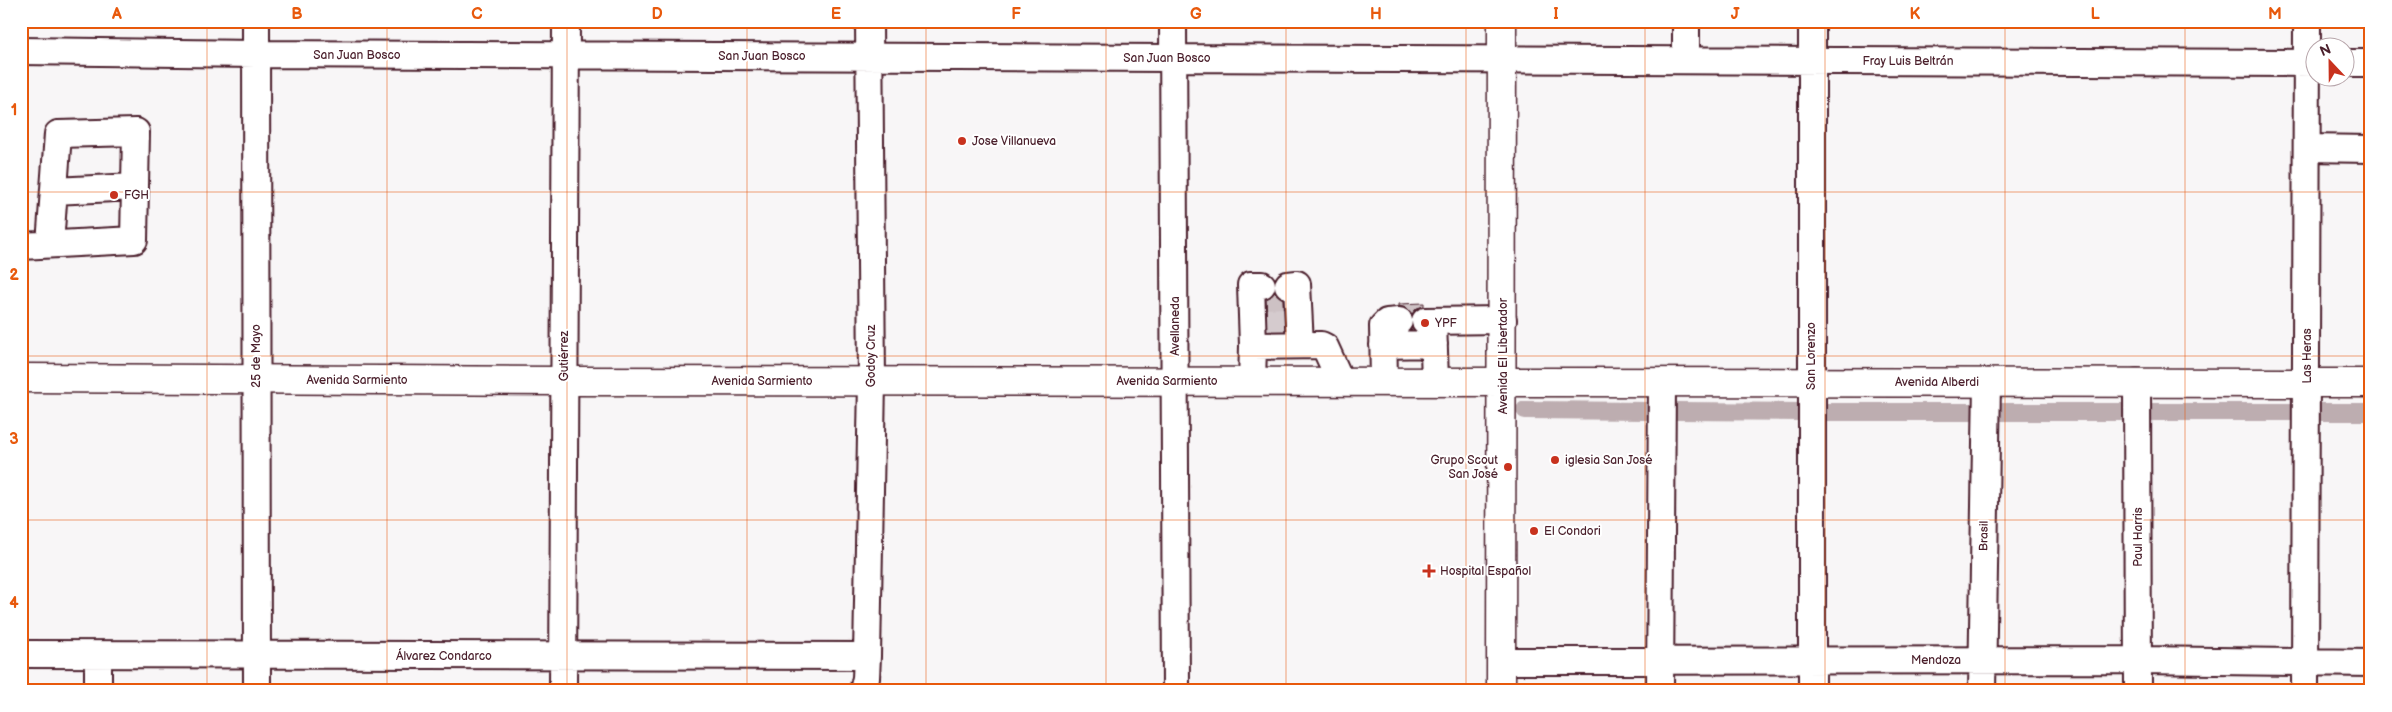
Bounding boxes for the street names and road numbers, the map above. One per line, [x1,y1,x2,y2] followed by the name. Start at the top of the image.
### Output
[313,48,401,63] street label: San Juan Bosco
[718,49,806,64] street label: San Juan Bosco
[1123,51,1211,66] street label: San Juan Bosco
[1863,54,1954,69] street label: Fray Luis Beltrán
[1168,296,1183,356] street label: Avellaneda
[1496,297,1511,414] street label: Avenida El Libertador
[1804,322,1819,390] street label: San Lorenzo
[249,324,264,388] street label: 25 de Mayo
[864,324,879,387] street label: Godoy Cruz
[2300,328,2315,384] street label: Las Heras
[557,330,572,381] street label: Gutiérrez
[306,373,408,388] street label: Avenida Sarmiento
[711,374,813,389] street label: Avenida Sarmiento
[1116,374,1218,389] street label: Avenida Sarmiento
[1895,375,1979,390] street label: Avenida Alberdi
[2131,507,2146,567] street label: Paul Harris
[1976,521,1992,551] street label: Brasil
[396,647,492,664] street label: Álvarez Condarco
[1911,653,1961,668] street label: Mendoza

